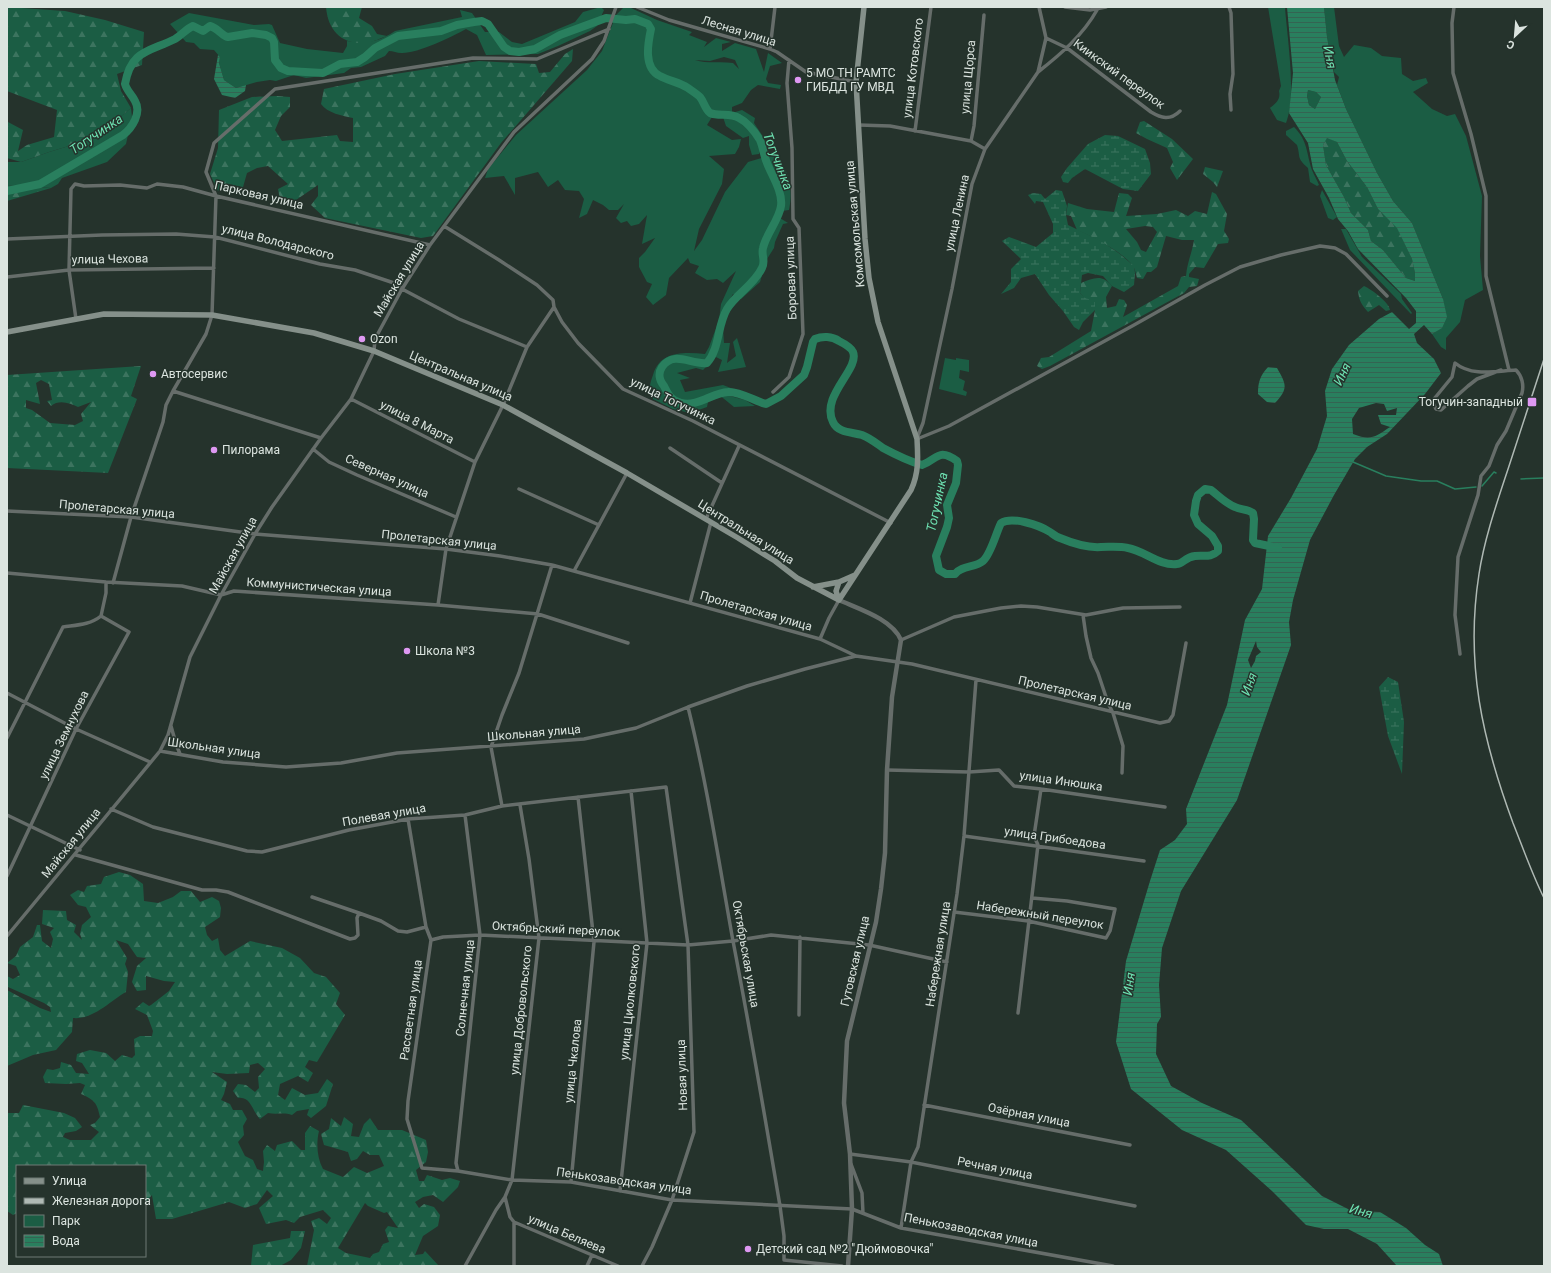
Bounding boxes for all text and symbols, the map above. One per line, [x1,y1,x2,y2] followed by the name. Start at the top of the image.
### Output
[700,13,778,49] street label: Лесная улица
[1495,16,1535,56] north arrow
[900,17,926,119] street label: улица Котовского
[1071,36,1168,112] street label: Киикский переулок
[1505,37,1517,52] text: С
[958,40,978,114] street label: улица Щорса
[1320,44,1340,70] water label: Иня
[806,66,896,94] place label: 5 МО ТН РАМТС ГИБДД ГУ МВД
[793,75,803,85] marker: 5 МО ТН РАМТС ГИБДД ГУ МВД
[67,111,125,157] water label: Тогучинка
[760,130,796,192] water label: Тогучинка
[842,160,868,288] street label: Комсомольская улица
[942,173,972,253] street label: улица Ленина
[213,178,305,212] street label: Парковая улица
[220,221,336,263] street label: улица Володарского
[783,236,799,320] street label: Боровая улица
[371,239,427,319] street label: Майская улица
[72,251,148,267] street label: улица Чехова
[370,332,398,346] place label: Ozon
[357,334,367,344] marker: Ozon
[407,348,515,404] street label: Центральная улица
[1330,360,1354,388] water label: Иня
[161,367,227,381] place label: Автосервис
[148,369,158,379] marker: Автосервис
[628,374,718,428] street label: улица Тогучинка
[1419,395,1523,409] place label: Тогучин-западный
[1526,396,1538,408] marker: Тогучин-западный
[378,397,456,447] street label: улица 8 Марта
[222,443,280,457] place label: Пилорама
[209,445,219,455] marker: Пилорама
[343,451,431,501] street label: Северная улица
[923,471,951,533] water label: Тогучинка
[59,497,175,521] street label: Пролетарская улица
[695,497,797,567] street label: Центральная улица
[206,514,260,596] street label: Майская улица
[381,527,497,553] street label: Пролетарская улица
[246,575,392,599] street label: Коммунистическая улица
[698,588,814,634] street label: Пролетарская улица
[415,644,475,658] place label: Школа №3
[402,646,412,656] marker: Школа №3
[1238,670,1260,697] water label: Иня
[1017,673,1133,713] street label: Пролетарская улица
[36,688,92,782] street label: улица Земнухова
[487,722,581,744] street label: Школьная улица
[167,735,261,761] street label: Школьная улица
[1018,768,1104,794] street label: улица Инюшка
[341,801,427,829] street label: Полевая улица
[39,805,103,881] street label: Майская улица
[1003,824,1107,852] street label: улица Грибоедова
[975,898,1105,932] street label: Набережный переулок
[730,899,762,1009] street label: Октябрьская улица
[923,900,953,1008] street label: Набережная улица
[838,914,872,1008] street label: Гутовская улица
[491,919,621,939] street label: Октябрьский переулок
[453,939,477,1037] street label: Солнечная улица
[617,943,643,1061] street label: улица Циолковского
[507,944,535,1075] street label: улица Добровольского
[397,959,425,1061] street label: Рассветная улица
[1120,971,1138,997] water label: Иня
[562,1018,584,1104] street label: улица Чкалова
[674,1039,690,1111] street label: Новая улица
[987,1100,1071,1130] street label: Озёрная улица
[956,1154,1034,1182] street label: Речная улица
[16,1165,146,1257] legend
[555,1165,693,1197] street label: Пенькозаводская улица
[52,1174,87,1188] text: Улица
[52,1194,151,1208] text: Железная дорога
[1348,1201,1374,1221] water label: Иня
[903,1210,1039,1250] street label: Пенькозаводская улица
[526,1211,608,1257] street label: улица Беляева
[52,1214,81,1228] text: Парк
[52,1234,80,1248] text: Вода
[756,1242,933,1256] place label: Детский сад №2 "Дюймовочка"
[743,1244,753,1254] marker: Детский сад №2 "Дюймовочка"

